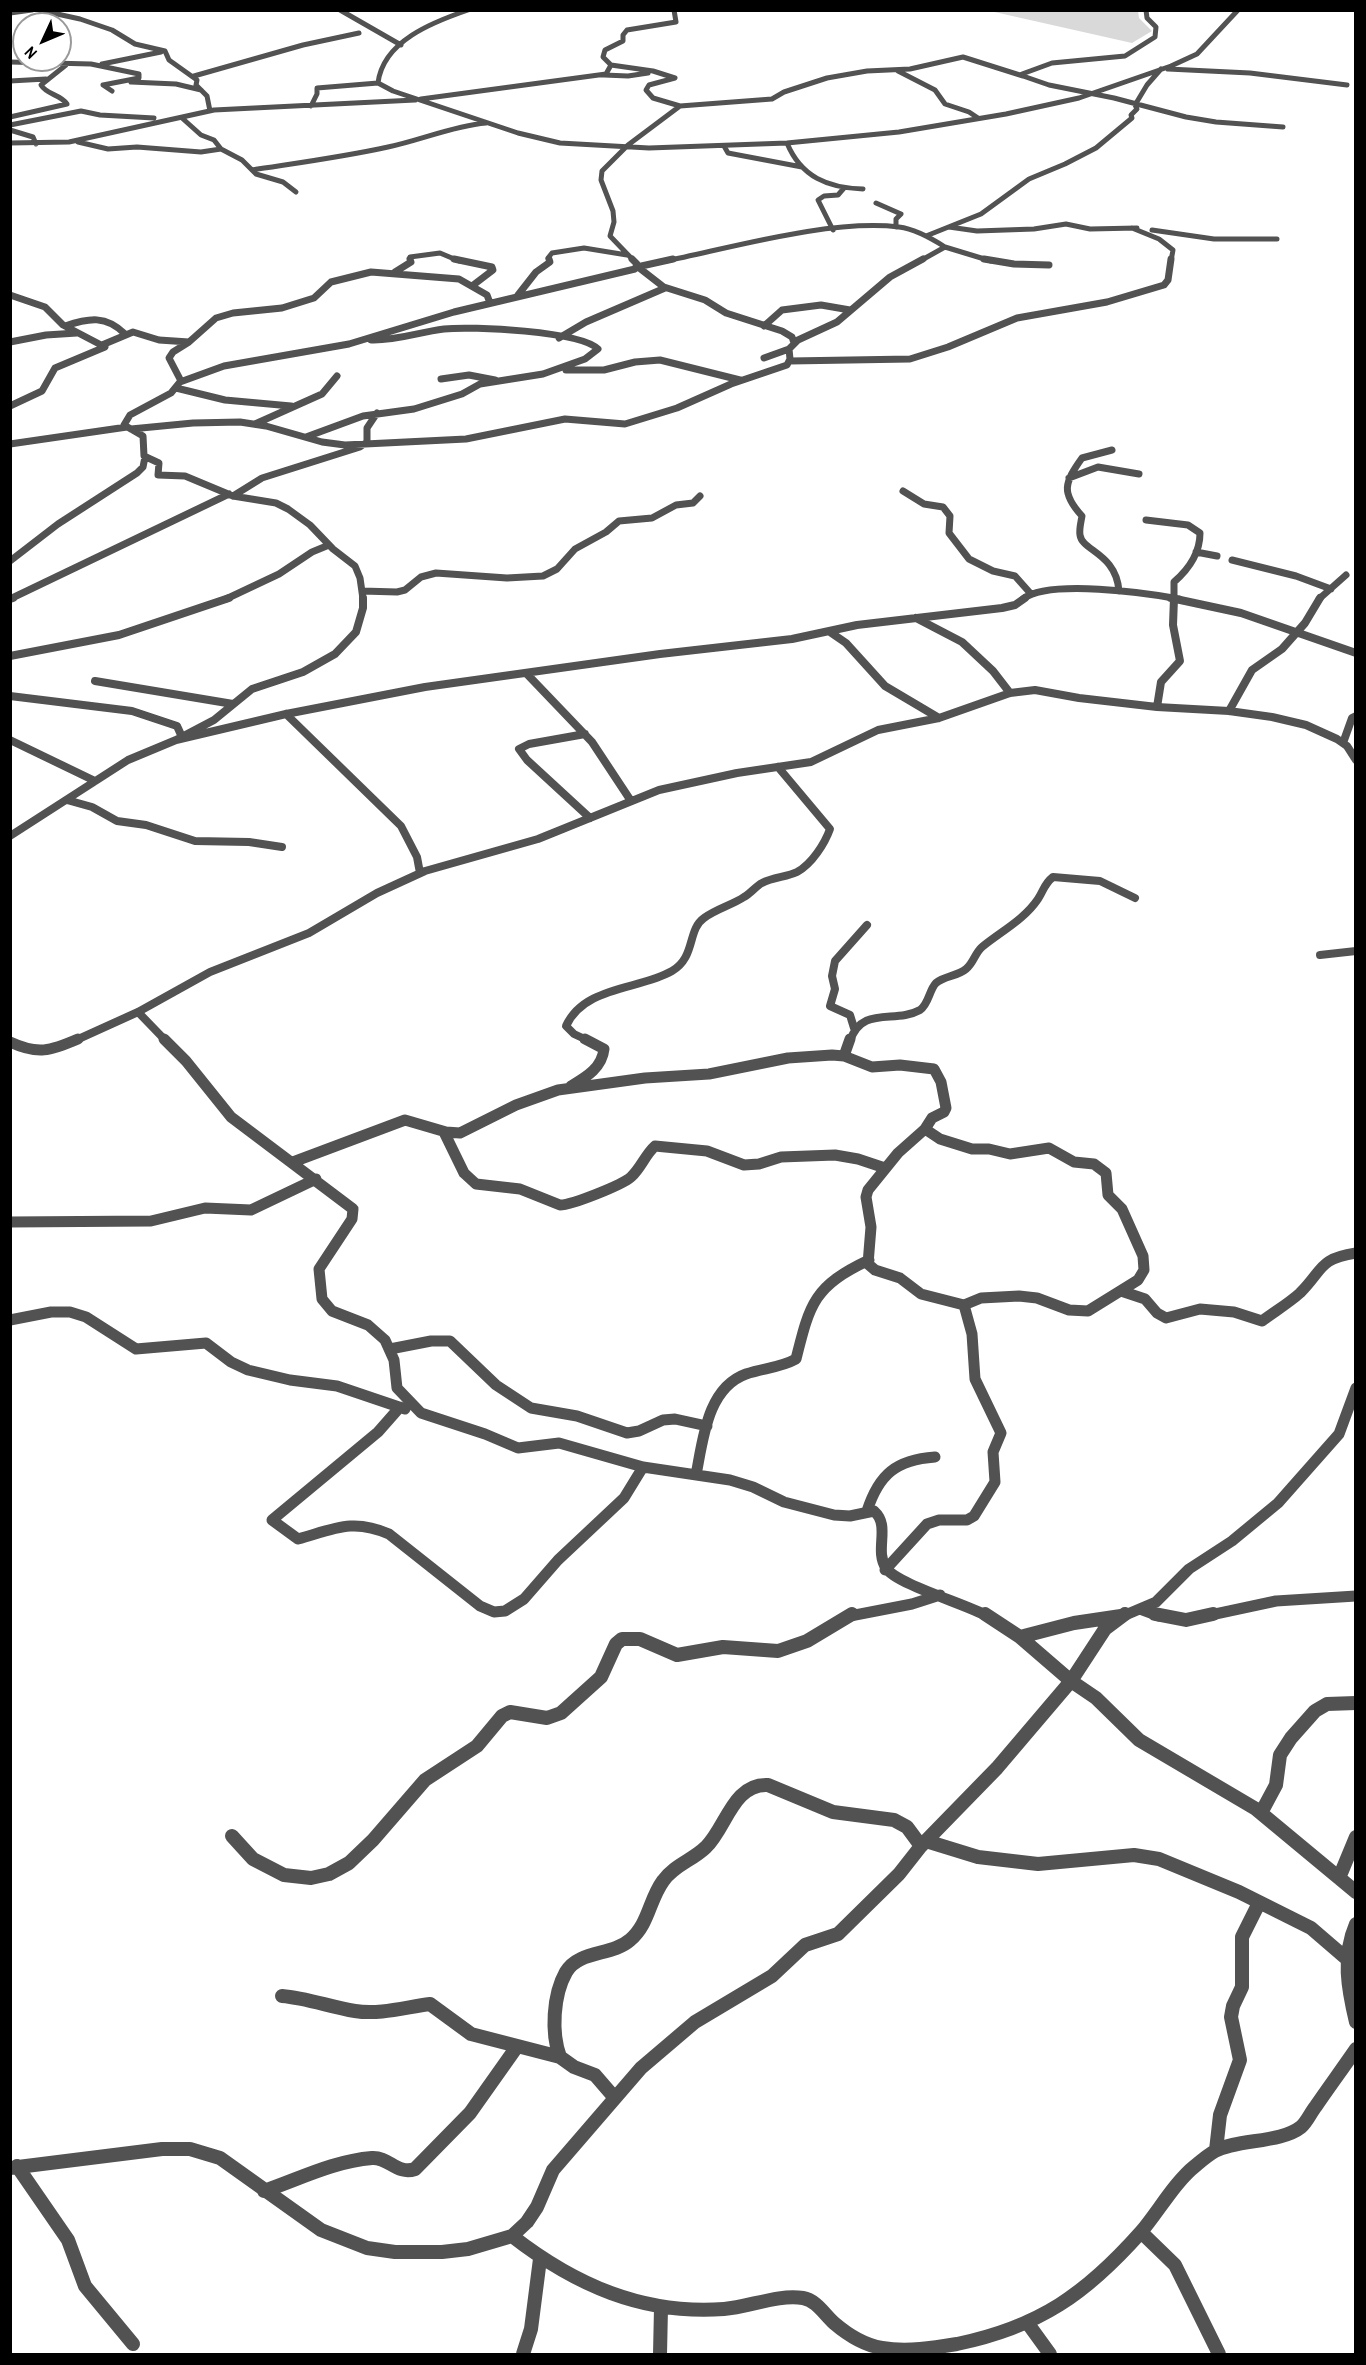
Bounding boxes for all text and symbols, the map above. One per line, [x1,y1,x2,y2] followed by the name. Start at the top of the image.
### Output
[12,12,72,72] north arrow
[19,42,42,64] text: N

